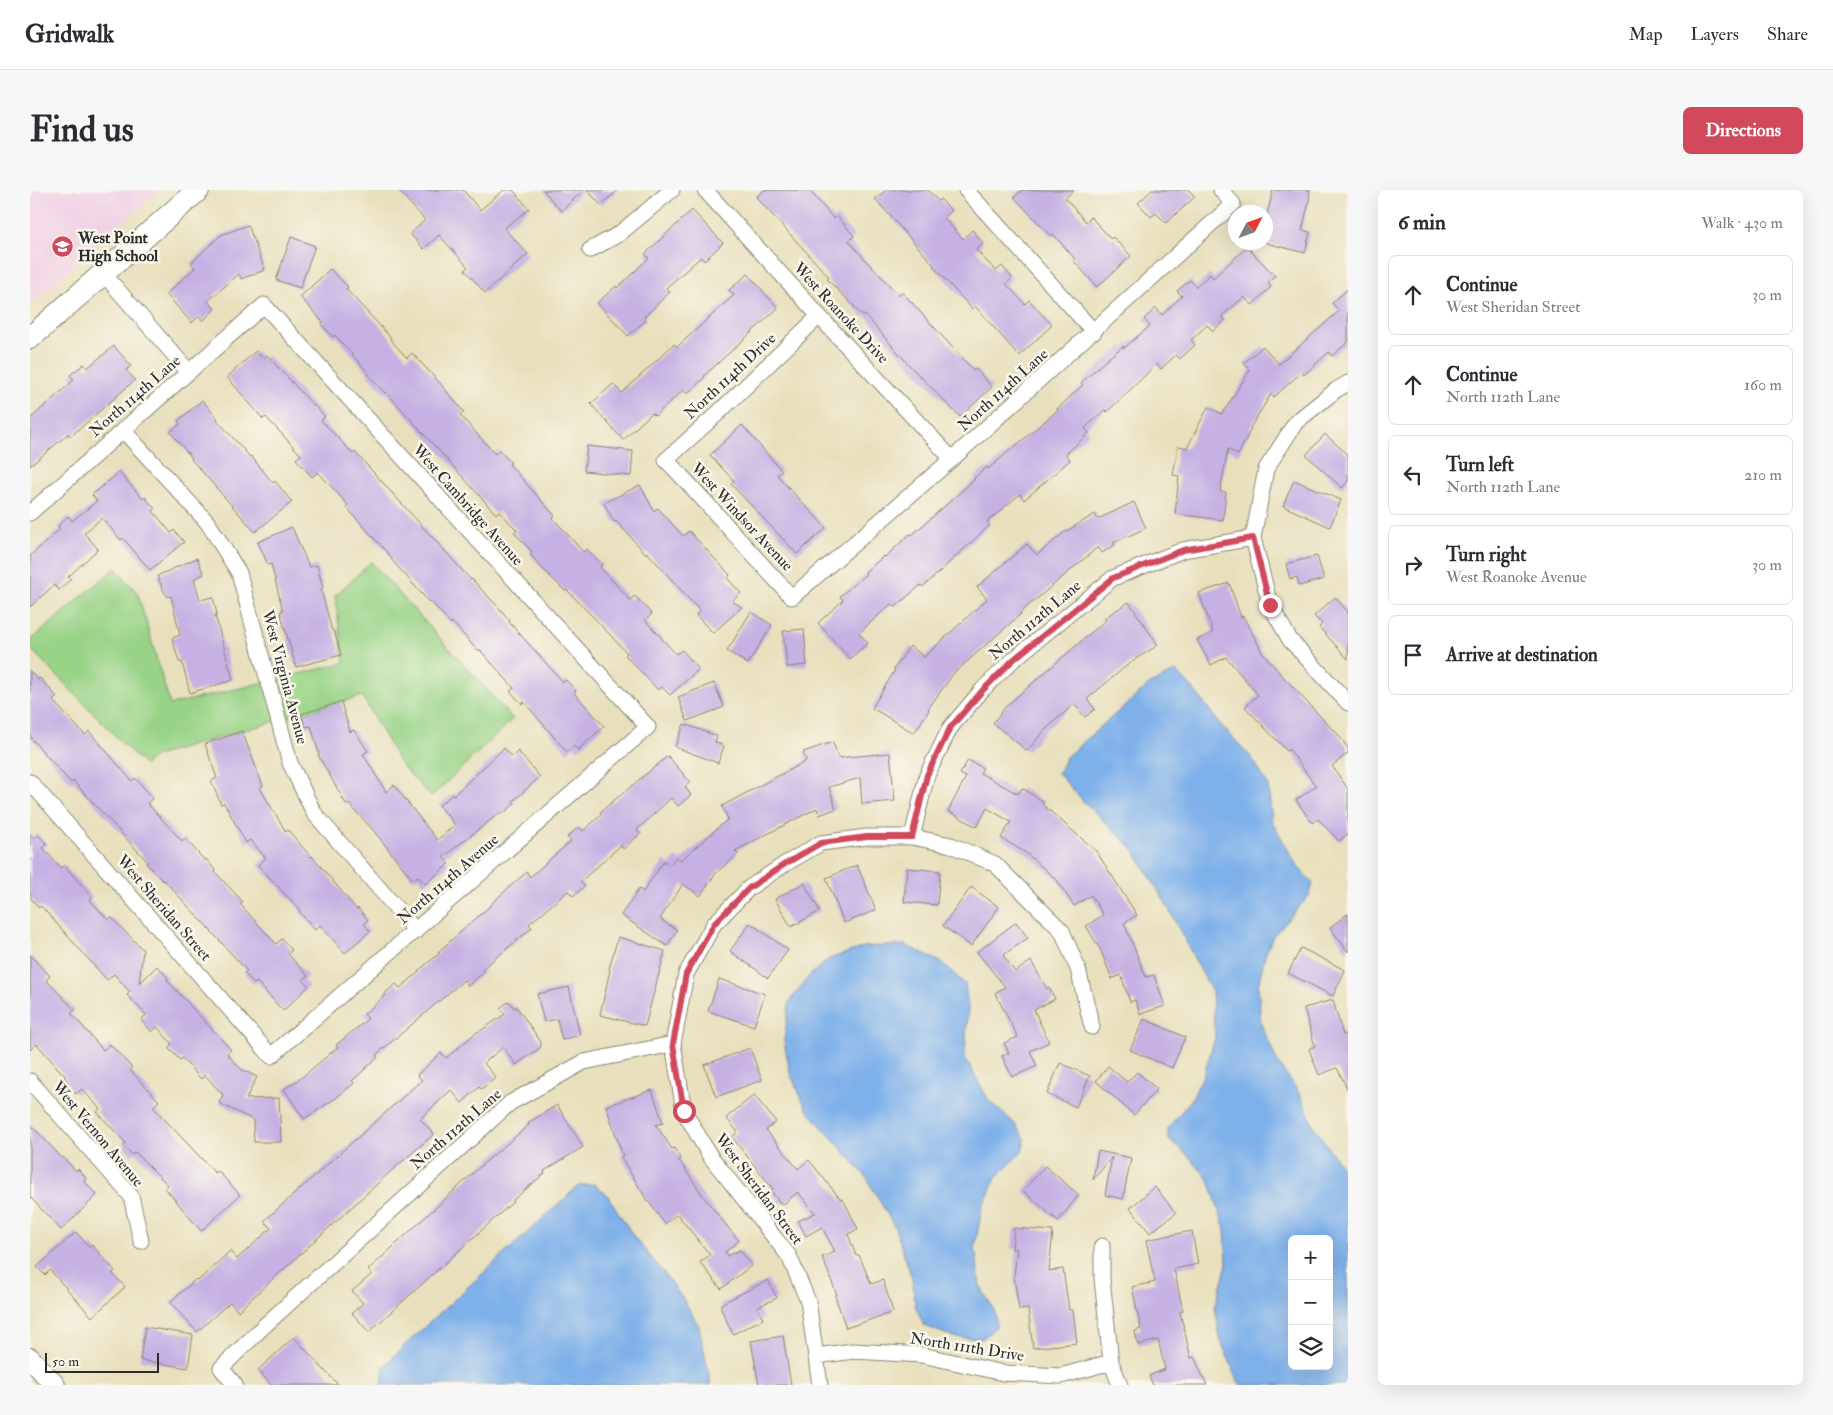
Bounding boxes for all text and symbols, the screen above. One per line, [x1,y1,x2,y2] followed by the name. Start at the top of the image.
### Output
[25,19,114,50] text: Gridwalk
[1629,23,1663,46] text: Map
[1691,23,1739,46] text: Layers
[1767,23,1808,46] text: Share
[1683,107,1803,154] button: Directions
[30,108,134,152] text: Find us
[1228,205,1273,250] north arrow
[1398,209,1446,236] text: 6 min
[1701,213,1783,233] text: Walk · 430 m
[77,228,159,267] place label: West Point High School
[50,235,74,259] school or university icon: West Point High School
[788,258,893,368] street label: West Roanoke Drive
[1446,273,1517,297] text: Continue
[1399,281,1427,309] icon: ahead
[1752,285,1782,305] text: 30 m
[1446,297,1580,317] text: West Sheridan Street
[680,328,780,424] street label: North 114th Drive
[954,344,1053,436] street label: North 114th Lane
[85,351,185,441] street label: North 114th Lane
[1446,363,1517,387] text: Continue
[1399,371,1427,399] icon: ahead
[1744,375,1782,395] text: 160 m
[1446,387,1560,407] text: North 112th Lane
[408,440,528,570] street label: West Cambridge Avenue
[1446,453,1514,477] text: Turn left
[686,458,798,576] street label: West Windsor Avenue
[1399,461,1427,489] icon: left
[1744,465,1782,485] text: 210 m
[1446,477,1560,497] text: North 112th Lane
[1446,543,1526,567] text: Turn right
[1399,551,1427,579] icon: right
[1752,555,1782,575] text: 30 m
[1446,567,1587,587] text: West Roanoke Avenue
[985,575,1085,664] street label: North 112th Lane
[1259,594,1282,617] route end
[257,607,313,746] street label: West Virginia Avenue
[1399,641,1427,669] icon: arrive
[1446,643,1598,667] text: Arrive at destination
[393,829,503,928] street label: North 114th Avenue
[112,850,216,965] street label: West Sheridan Street
[47,1076,148,1191] street label: West Vernon Avenue
[406,1084,506,1174] street label: North 112th Lane
[673,1100,696,1123] route start
[710,1129,807,1249] street label: West Sheridan Street
[1288,1235,1333,1370] map controls
[1288,1235,1333,1280] button: +
[1288,1280,1333,1325] button: −
[1288,1325,1333,1370] button: layers
[909,1328,1026,1366] street label: North 111th Drive
[45,1350,159,1373] scale bar
[52,1353,79,1370] text: 50 m

